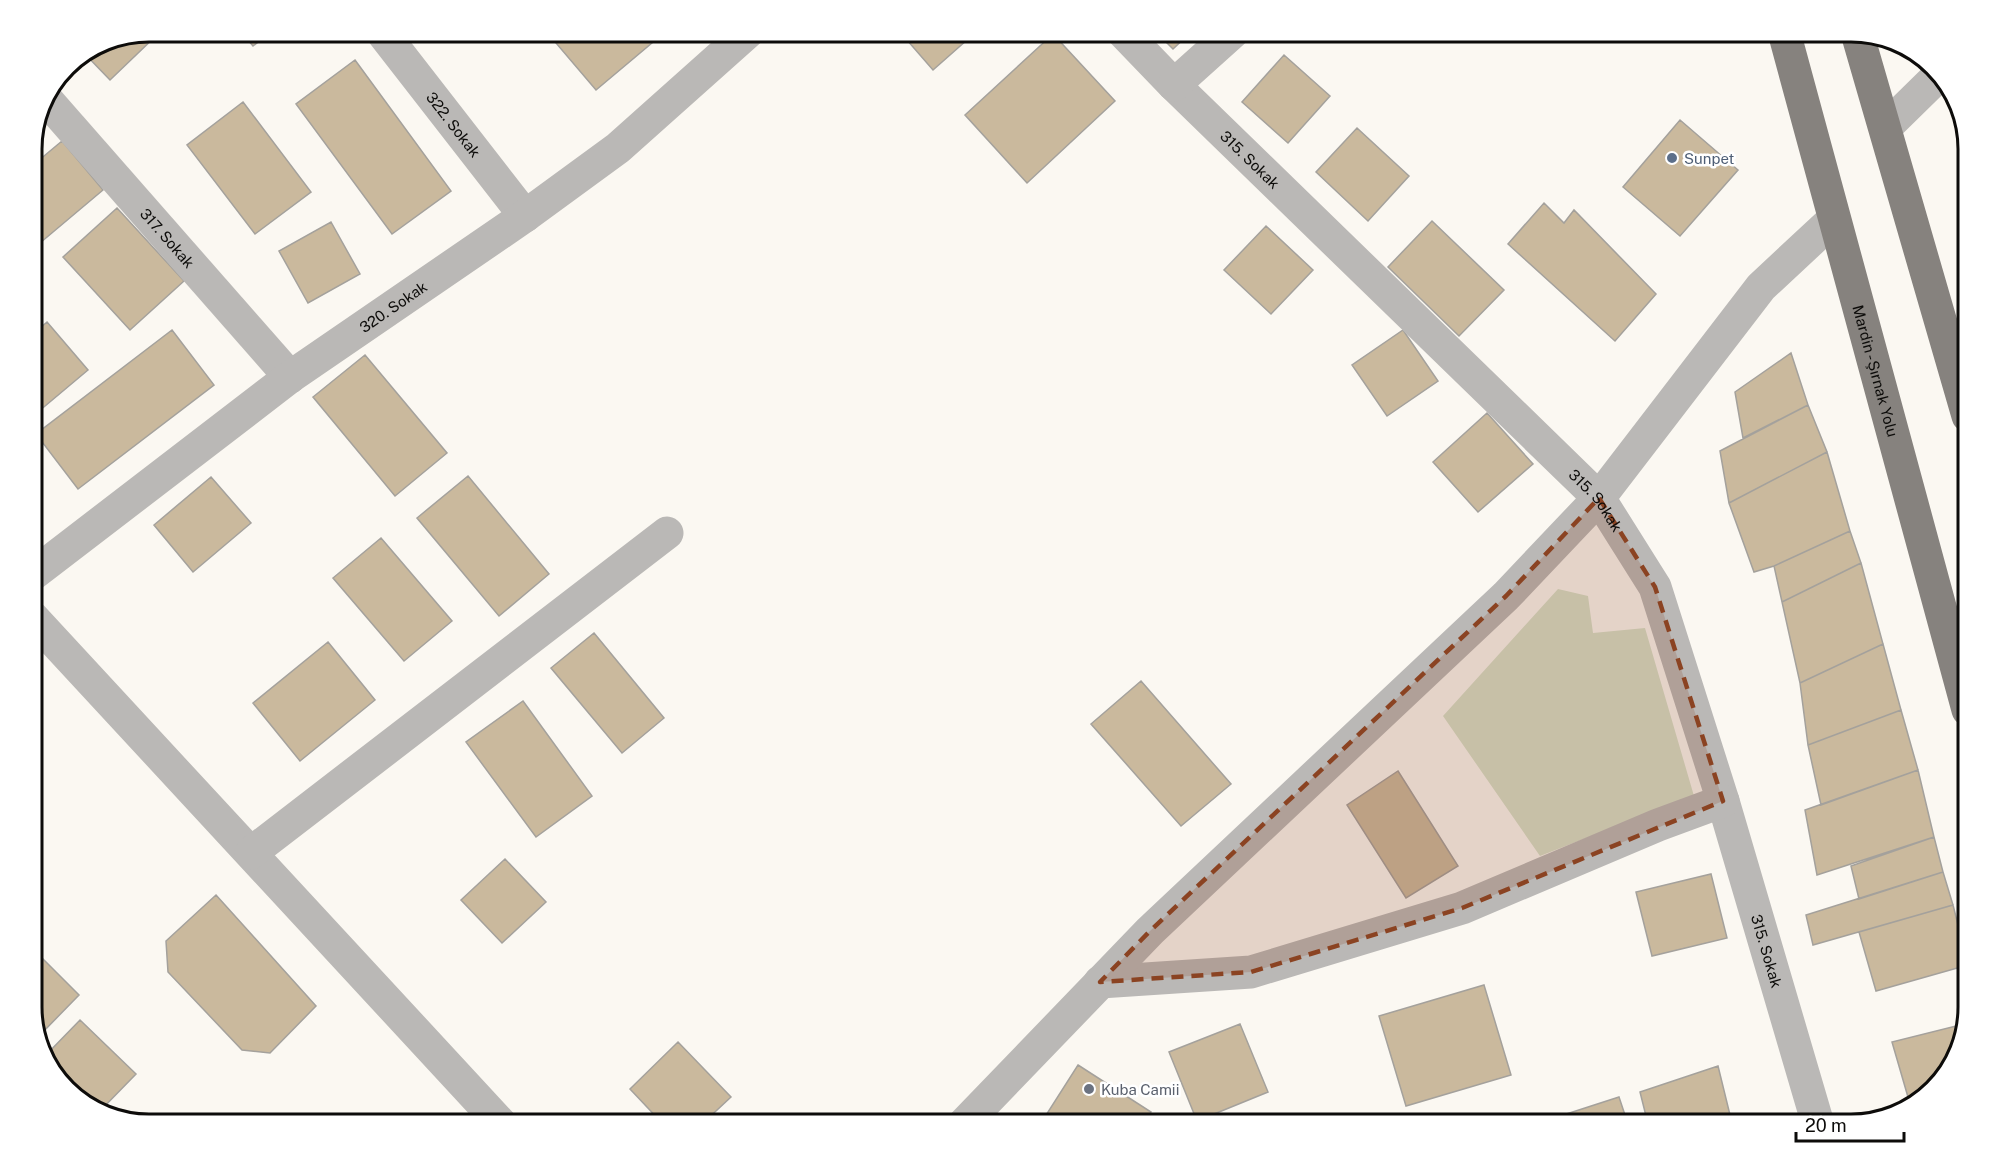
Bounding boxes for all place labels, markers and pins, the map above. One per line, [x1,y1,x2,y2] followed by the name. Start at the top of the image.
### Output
[1684,150,1735,167] place label: Sunpet
[1665,151,1679,165] marker: Sunpet
[1101,1081,1179,1098] place label: Kuba Camii
[1082,1082,1096,1096] marker: Kuba Camii

